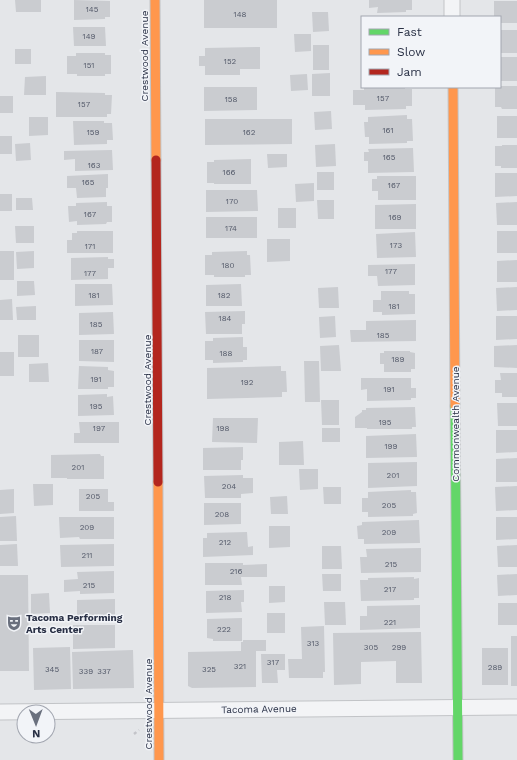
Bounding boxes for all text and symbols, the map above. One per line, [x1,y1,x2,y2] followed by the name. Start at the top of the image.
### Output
[86,5,99,14] house number: 145
[139,10,150,101] street label: Crestwood Avenue
[234,10,247,19] house number: 148
[361,16,501,88] legend
[397,25,422,39] text: Fast
[83,32,96,41] house number: 149
[397,45,425,59] text: Slow
[224,57,237,66] house number: 152
[84,61,94,70] house number: 151
[397,65,422,79] text: Jam
[377,94,390,103] house number: 157
[225,95,237,104] house number: 158
[78,100,91,109] house number: 157
[382,126,394,135] house number: 161
[87,128,99,137] house number: 159
[243,128,256,137] house number: 162
[383,153,396,162] house number: 165
[88,161,101,170] house number: 163
[223,168,236,177] house number: 166
[82,178,95,187] house number: 165
[388,181,401,190] house number: 167
[226,197,238,206] house number: 170
[84,210,97,219] house number: 167
[389,213,402,222] house number: 169
[225,224,237,233] house number: 174
[390,241,402,250] house number: 173
[85,242,95,251] house number: 171
[221,261,235,270] house number: 180
[385,267,398,276] house number: 177
[84,269,97,278] house number: 177
[88,291,100,300] house number: 181
[218,291,231,300] house number: 182
[388,302,400,311] house number: 181
[219,314,232,323] house number: 184
[90,320,103,329] house number: 185
[377,331,390,340] house number: 185
[142,334,153,425] street label: Crestwood Avenue
[91,347,104,356] house number: 187
[220,349,233,358] house number: 188
[392,355,405,364] house number: 189
[450,366,461,482] street label: Commonwealth Avenue
[90,375,102,384] house number: 191
[241,378,254,387] house number: 192
[383,385,395,394] house number: 191
[90,402,103,411] house number: 195
[379,418,392,427] house number: 195
[93,424,106,433] house number: 197
[217,424,230,433] house number: 198
[385,442,398,451] house number: 199
[72,463,84,472] house number: 201
[387,471,399,480] house number: 201
[222,482,236,491] house number: 204
[86,492,100,501] house number: 205
[382,501,396,510] house number: 205
[215,510,229,519] house number: 208
[80,523,94,532] house number: 209
[382,528,396,537] house number: 209
[219,538,232,547] house number: 212
[82,551,92,560] house number: 211
[385,560,398,569] house number: 215
[230,567,242,576] house number: 216
[83,581,96,590] house number: 215
[384,585,397,594] house number: 217
[219,593,231,602] house number: 218
[26,612,123,635] place label: Tacoma Performing Arts Center
[5,614,23,632] theatre icon: Tacoma Performing Arts Center
[384,618,396,627] house number: 221
[217,625,231,634] house number: 222
[307,639,320,648] house number: 313
[364,643,378,652] house number: 305
[392,643,406,652] house number: 299
[143,658,154,749] street label: Crestwood Avenue
[267,658,280,667] house number: 317
[234,662,246,671] house number: 321
[488,663,502,672] house number: 289
[45,665,59,674] house number: 345
[202,665,216,674] house number: 325
[79,667,93,676] house number: 339
[97,667,111,676] house number: 337
[221,703,297,715] street label: Tacoma Avenue
[16,704,56,744] north arrow
[32,727,40,740] text: N

